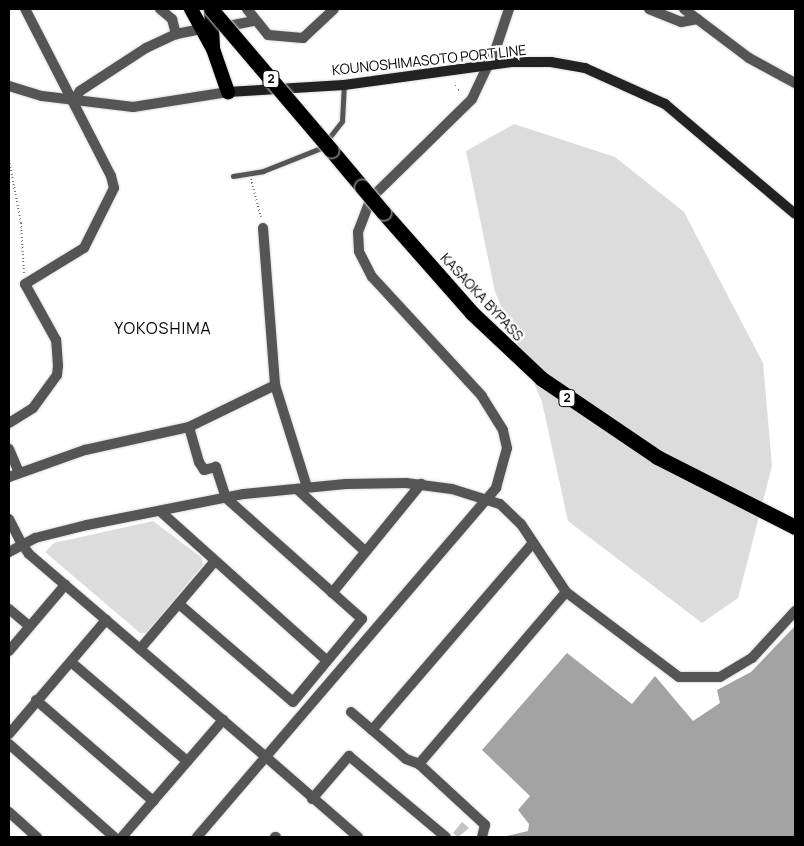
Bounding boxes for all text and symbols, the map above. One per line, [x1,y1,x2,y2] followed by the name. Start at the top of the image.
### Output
[331,41,527,79] street label: KOUNOSHIMASOTO PORT LINE
[262,70,280,88] road number: 2
[437,250,527,344] street label: KASAOKA BYPASS
[113,318,213,338] district label: YOKOSHIMA
[558,388,576,408] road number: 2

